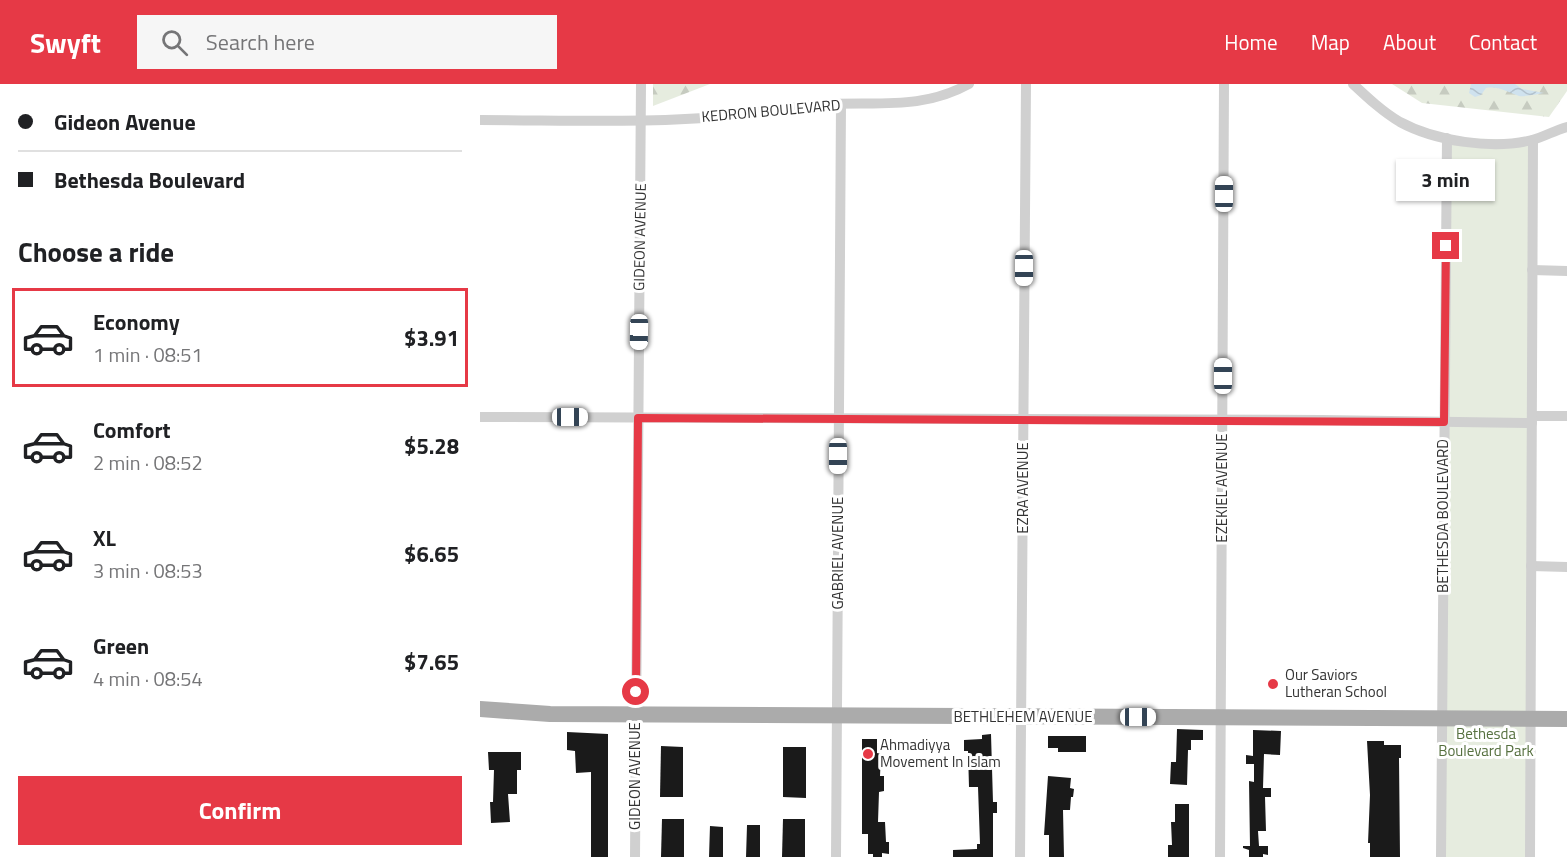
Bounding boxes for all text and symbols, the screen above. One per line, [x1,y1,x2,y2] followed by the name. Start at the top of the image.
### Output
[137,15,557,69] search box
[30,21,101,64] text: Swyft
[206,25,315,59] text: Search here
[158,26,191,59] icon: search
[1224,26,1278,58] text: Home
[1311,26,1350,58] text: Map
[1383,26,1436,58] text: About
[1469,26,1537,58] text: Contact
[700,93,841,128] street label: KEDRON BOULEVARD
[54,105,196,139] text: Gideon Avenue
[1396,159,1496,201] callout: 3 min
[54,163,245,197] text: Bethesda Boulevard
[1421,164,1470,195] text: 3 min
[1215,176,1233,212] car
[627,183,652,291] street label: GIDEON AVENUE
[18,231,174,272] text: Choose a ride
[1432,232,1459,259] route end
[1015,250,1033,286] car
[93,305,180,339] text: Economy
[21,311,75,365] icon: car
[630,314,648,350] car
[404,321,459,355] text: $3.91
[93,339,203,370] text: 1 min · 08:51
[1214,358,1232,394] car
[552,408,588,426] car
[93,413,171,447] text: Comfort
[21,419,75,473] icon: car
[404,429,459,463] text: $5.28
[1210,433,1233,543] street label: EZEKIEL AVENUE
[829,438,847,474] car
[1431,439,1454,593] street label: BETHESDA BOULEVARD
[1011,442,1034,534] street label: EZRA AVENUE
[93,447,203,478] text: 2 min · 08:52
[826,497,849,609] street label: GABRIEL AVENUE
[93,521,116,555] text: XL
[21,527,75,581] icon: car
[404,537,459,571] text: $6.65
[93,555,203,586] text: 3 min · 08:53
[93,629,149,663] text: Green
[21,635,75,689] icon: car
[404,645,459,679] text: $7.65
[93,663,203,694] text: 4 min · 08:54
[1285,663,1387,703] place label: Our Saviors Lutheran School
[1266,677,1280,691] marker: Our Saviors Lutheran School
[622,678,649,705] route start
[954,705,1093,728] street label: BETHLEHEM AVENUE
[1120,708,1156,726] car
[623,722,646,830] street label: GIDEON AVENUE
[1438,722,1534,762] park label: Bethesda Boulevard Park
[880,733,1001,773] place label: Ahmadiyya Movement In Islam
[861,747,875,761] marker: Ahmadiyya Movement In Islam
[18,776,462,845] button: Confirm

